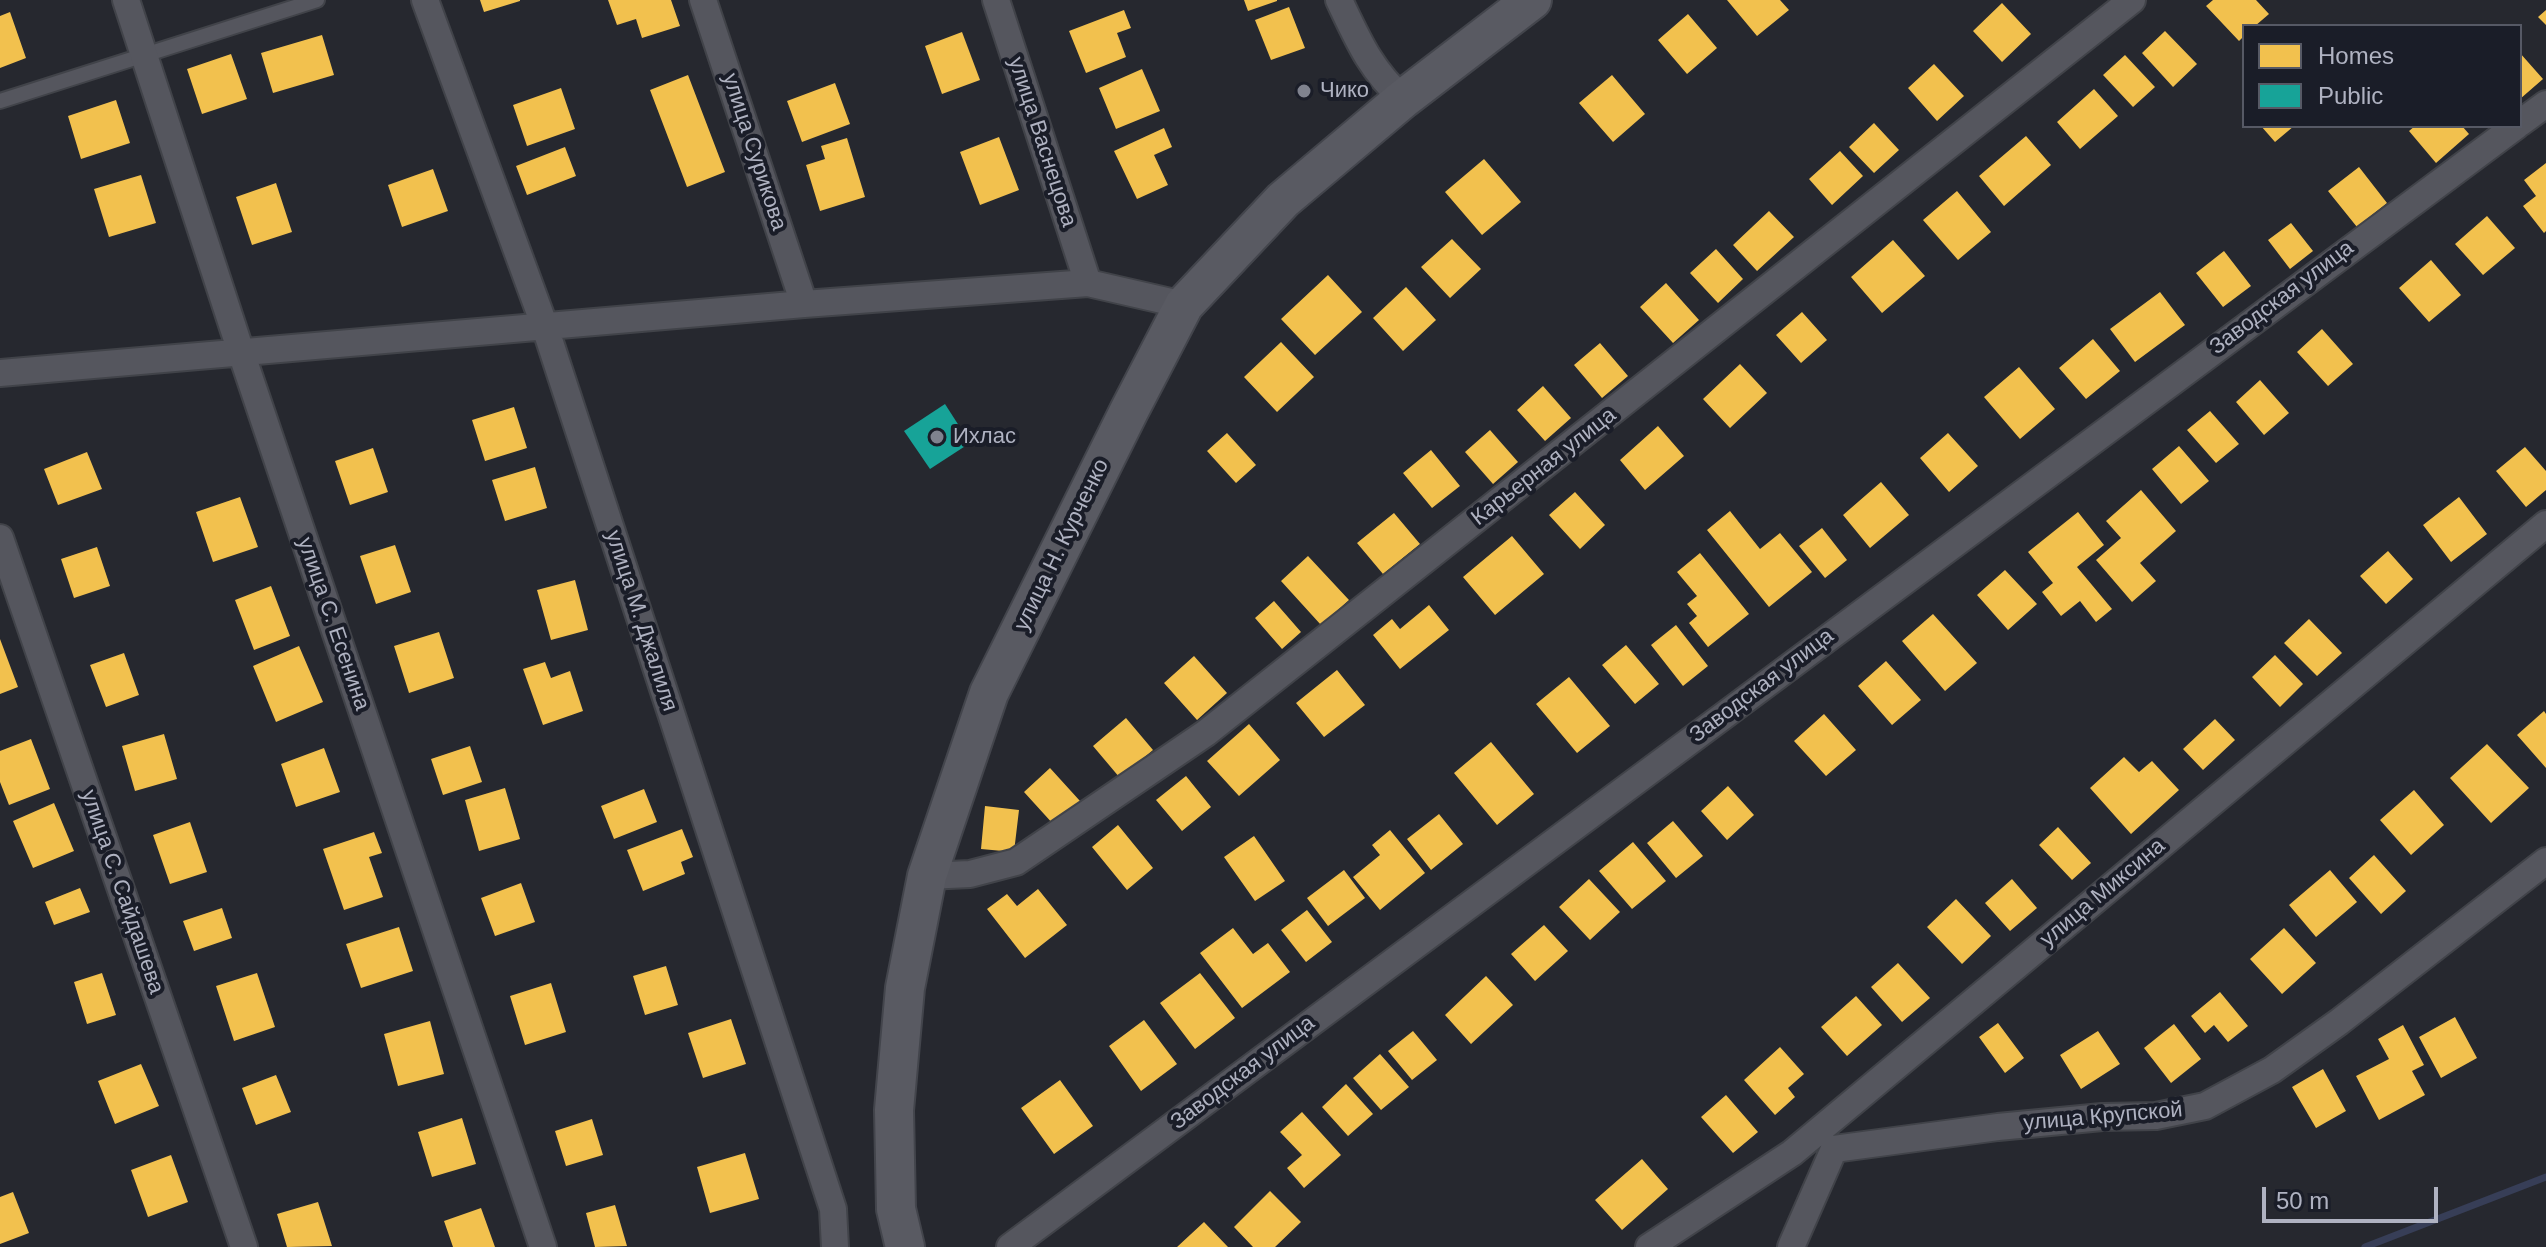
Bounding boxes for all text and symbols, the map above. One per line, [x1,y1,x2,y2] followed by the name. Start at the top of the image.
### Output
[2242,24,2522,128] legend
[2318,42,2394,69] text: Homes
[1002,54,1082,230] street label: улица Васнецова
[716,70,792,234] street label: улица Сурикова
[1320,78,1369,104] place label: Чико
[1295,82,1313,100] marker: Чико
[2318,82,2383,109] text: Public
[2205,235,2359,361] street label: Заводская улица
[1466,402,1622,532] street label: Карьерная улица
[953,424,1016,450] place label: Ихлас
[928,428,946,446] marker: Ихлас
[1009,455,1115,635] street label: улица Н. Курченко
[599,527,683,715] street label: улица М. Джалиля
[291,534,375,714] street label: улица С. Есенина
[1685,623,1839,749] street label: Заводская улица
[75,787,169,997] street label: улица С. Сайдашева
[2035,833,2171,953] street label: улица Миксина
[1166,1010,1320,1136] street label: Заводская улица
[2022,1097,2184,1137] street label: улица Крупской
[2266,1171,2442,1221] scale bar
[2276,1187,2329,1214] text: 50 m

